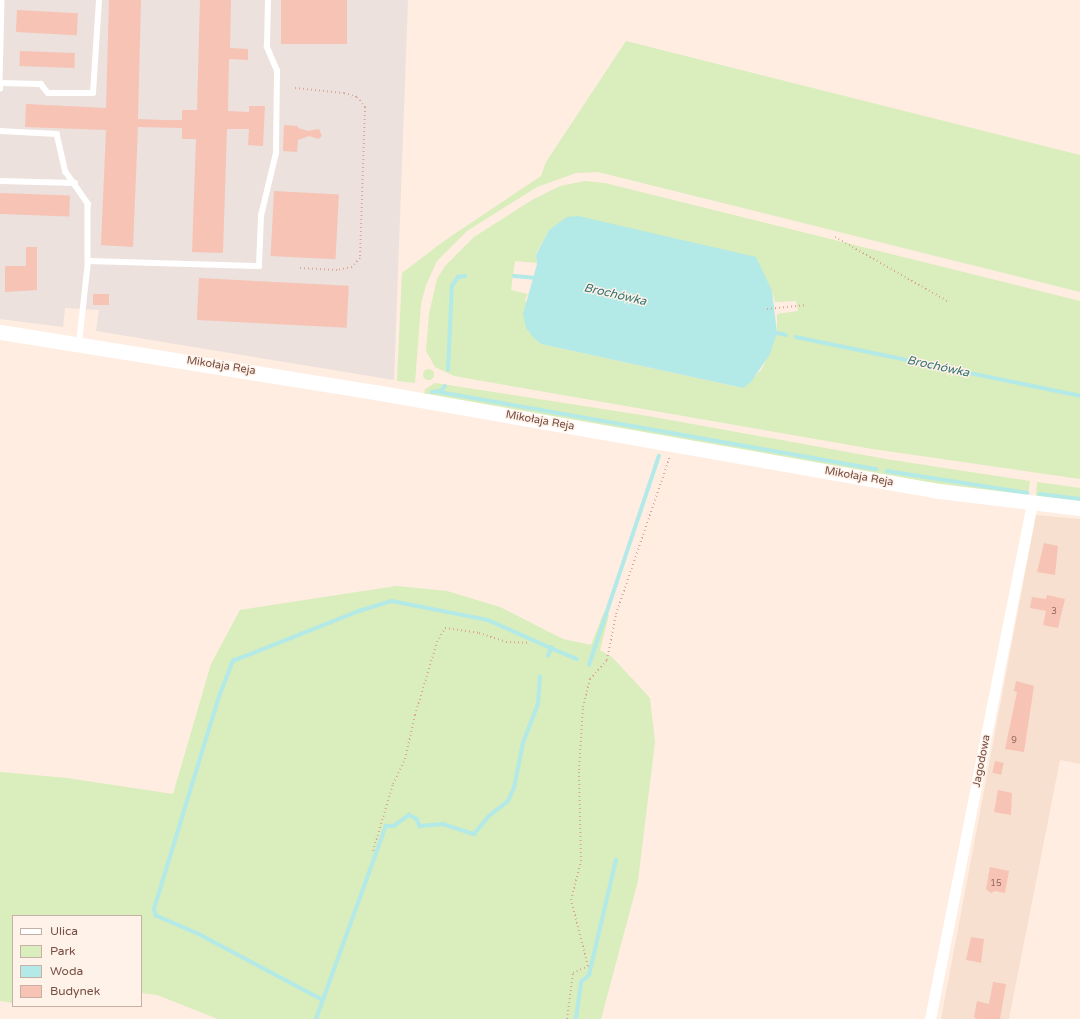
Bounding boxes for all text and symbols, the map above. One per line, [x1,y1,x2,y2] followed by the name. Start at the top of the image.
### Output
[582,281,648,309] water label: Brochówka
[905,353,971,381] water label: Brochówka
[186,354,256,378] street label: Mikołaja Reja
[505,408,575,434] street label: Mikołaja Reja
[824,464,894,490] street label: Mikołaja Reja
[1051,607,1057,617] house number: 3
[970,734,994,788] street label: Jagodowa
[1011,736,1017,746] house number: 9
[990,879,1002,889] house number: 15
[12,915,142,1007] legend
[50,924,78,938] text: Ulica
[50,944,76,958] text: Park
[50,964,83,978] text: Woda
[50,984,100,998] text: Budynek

